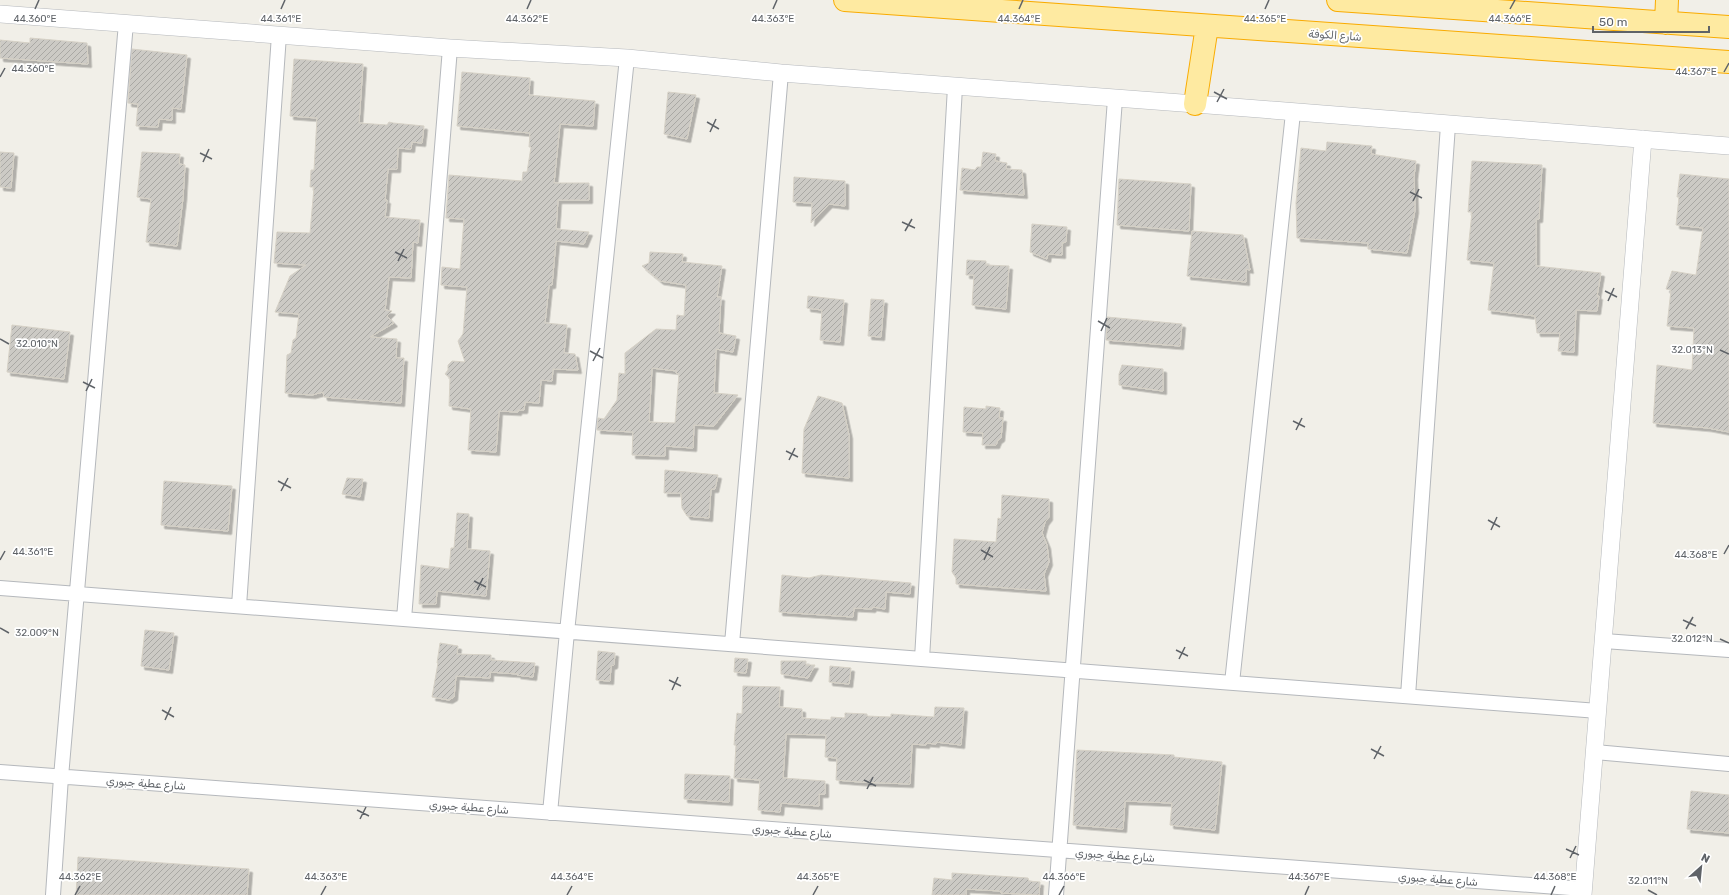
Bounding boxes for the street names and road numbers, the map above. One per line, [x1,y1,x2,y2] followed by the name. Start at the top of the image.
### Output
[1308,27,1362,46] street label: شارع الكوفة
[105,774,186,795] street label: شارع عطية جبوري
[428,798,509,819] street label: شارع عطية جبوري
[751,822,832,843] street label: شارع عطية جبوري
[1074,846,1155,867] street label: شارع عطية جبوري
[1397,870,1478,891] street label: شارع عطية جبوري

